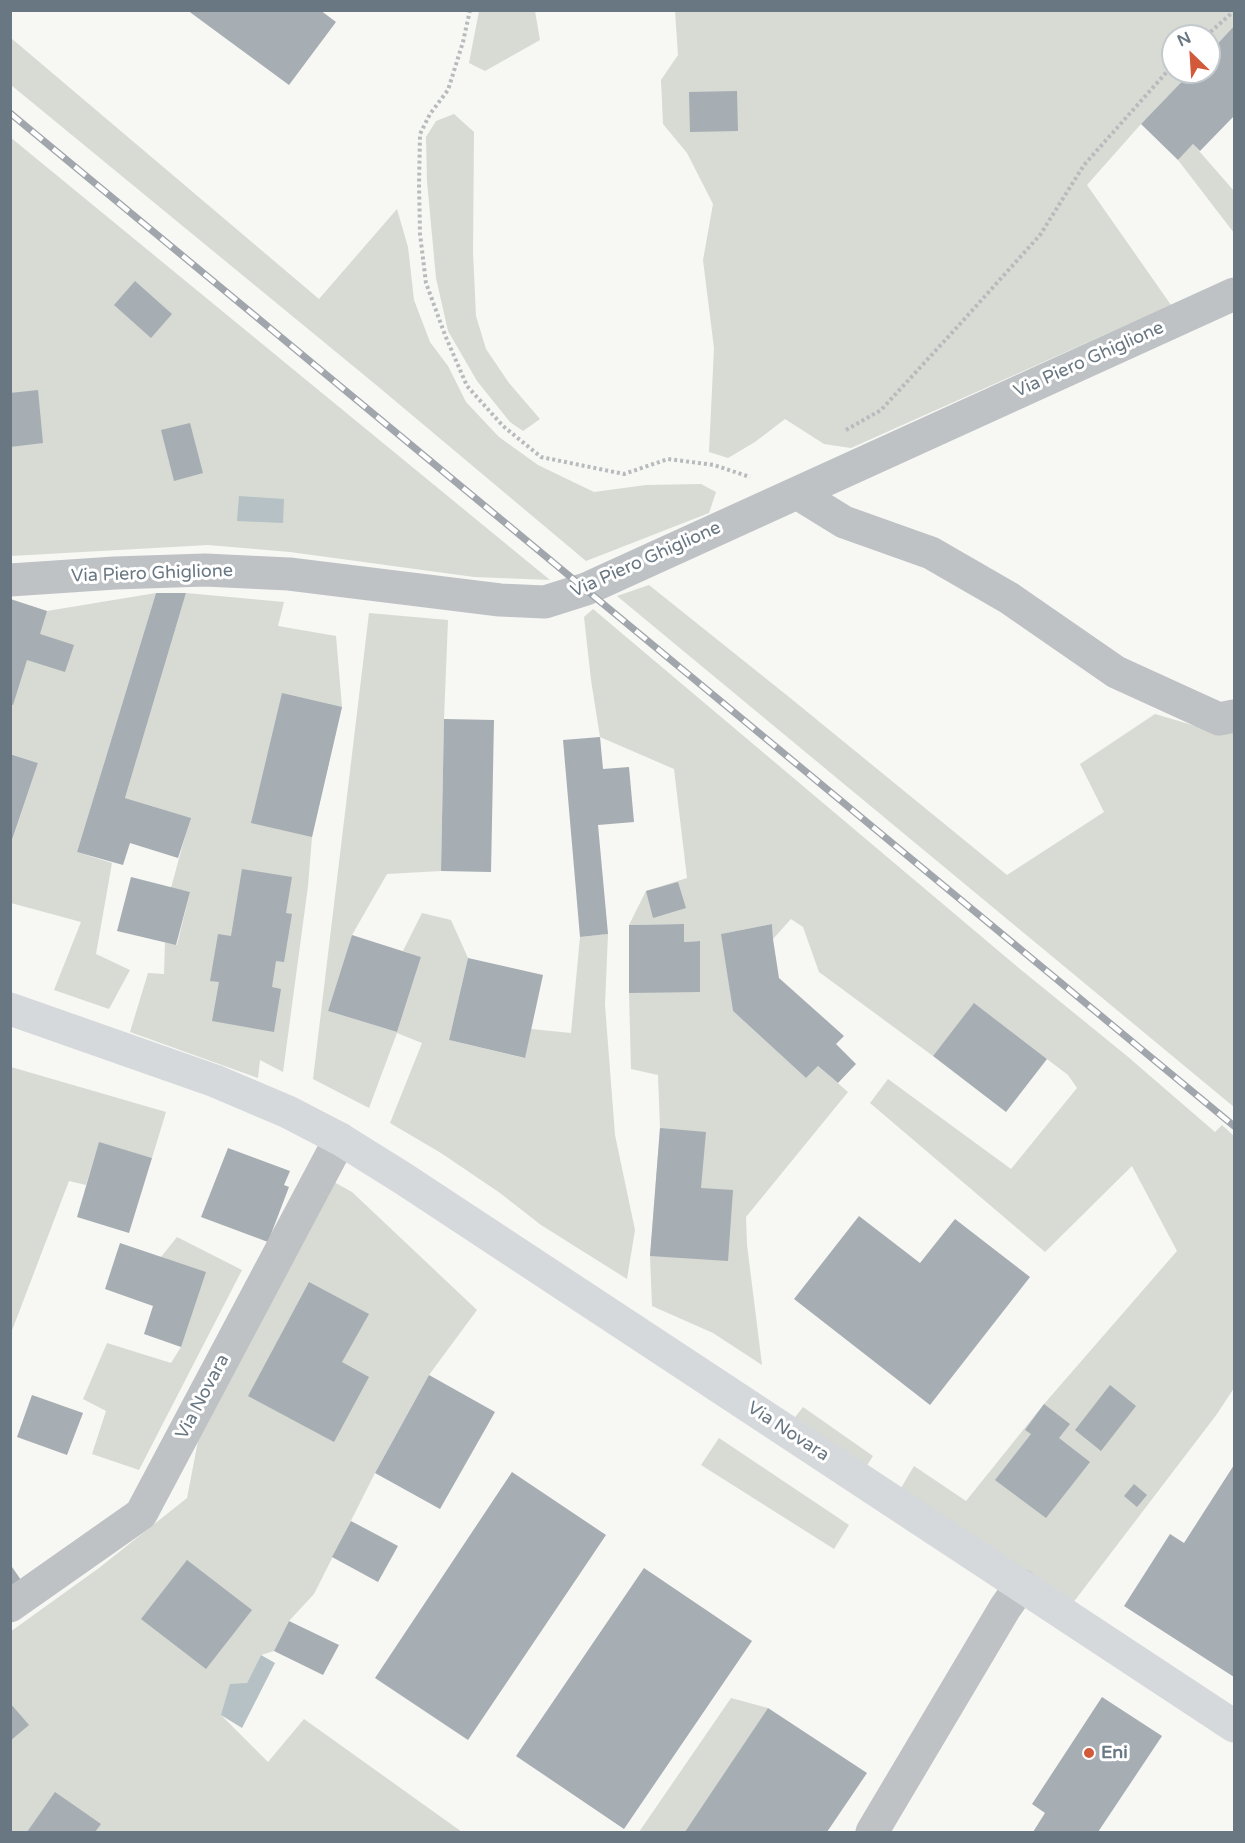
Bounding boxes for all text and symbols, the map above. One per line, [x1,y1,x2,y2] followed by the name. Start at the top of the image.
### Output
[1161,24,1221,84] north arrow
[1174,28,1194,51] text: N
[1011,317,1167,403] street label: Via Piero Ghiglione
[568,517,724,603] street label: Via Piero Ghiglione
[71,560,233,588] street label: Via Piero Ghiglione
[172,1351,234,1443] street label: Via Novara
[743,1398,833,1466] street label: Via Novara
[1101,1742,1128,1764] place label: Eni
[1082,1746,1096,1760] marker: Eni

